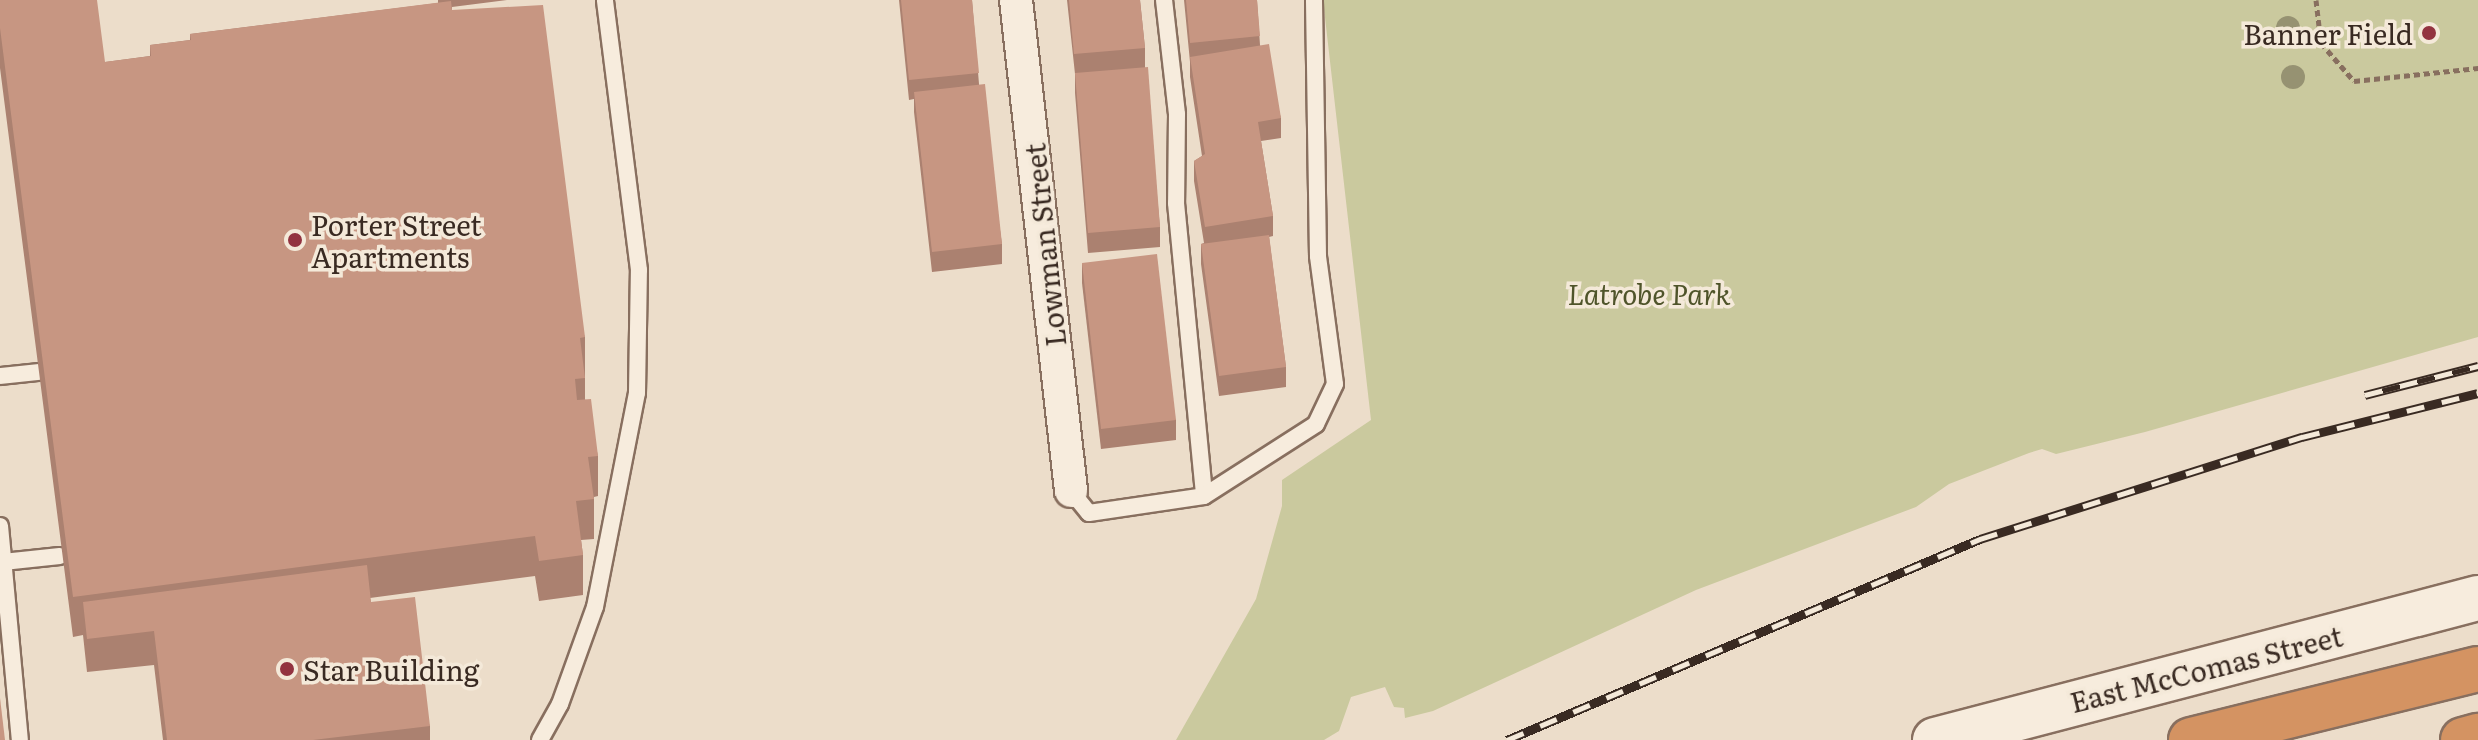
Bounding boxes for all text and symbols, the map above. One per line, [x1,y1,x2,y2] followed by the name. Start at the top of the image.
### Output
[2243,16,2413,50] place label: Banner Field
[2420,24,2438,42] marker: Banner Field
[1017,142,1071,348] street label: Lowman Street
[311,207,482,273] place label: Porter Street Apartments
[286,231,304,249] marker: Porter Street Apartments
[1567,276,1731,310] park label: Latrobe Park
[2066,618,2346,718] street label: East McComas Street
[303,652,479,686] place label: Star Building
[278,660,296,678] marker: Star Building

